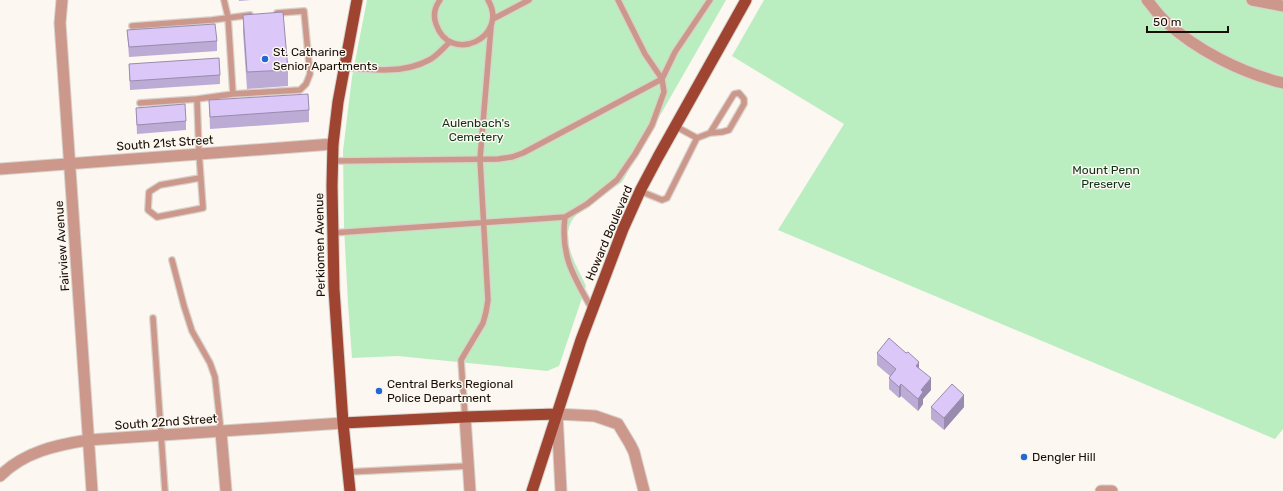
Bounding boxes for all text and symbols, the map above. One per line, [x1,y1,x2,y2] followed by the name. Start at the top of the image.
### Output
[1147,8,1228,34] scale bar
[1153,15,1181,29] text: 50 m
[273,45,378,73] place label: St. Catharine Senior Apartments
[260,54,270,64] marker: St. Catharine Senior Apartments
[442,116,510,144] park label: Aulenbach's Cemetery
[116,133,214,153] street label: South 21st Street
[1072,163,1140,191] park label: Mount Penn Preserve
[583,183,635,283] street label: Howard Boulevard
[312,193,328,297] street label: Perkiomen Avenue
[52,200,72,292] street label: Fairview Avenue
[387,377,513,405] place label: Central Berks Regional Police Department
[374,386,384,396] marker: Central Berks Regional Police Department
[114,411,218,433] street label: South 22nd Street
[1032,450,1096,464] place label: Dengler Hill
[1019,452,1029,462] marker: Dengler Hill

